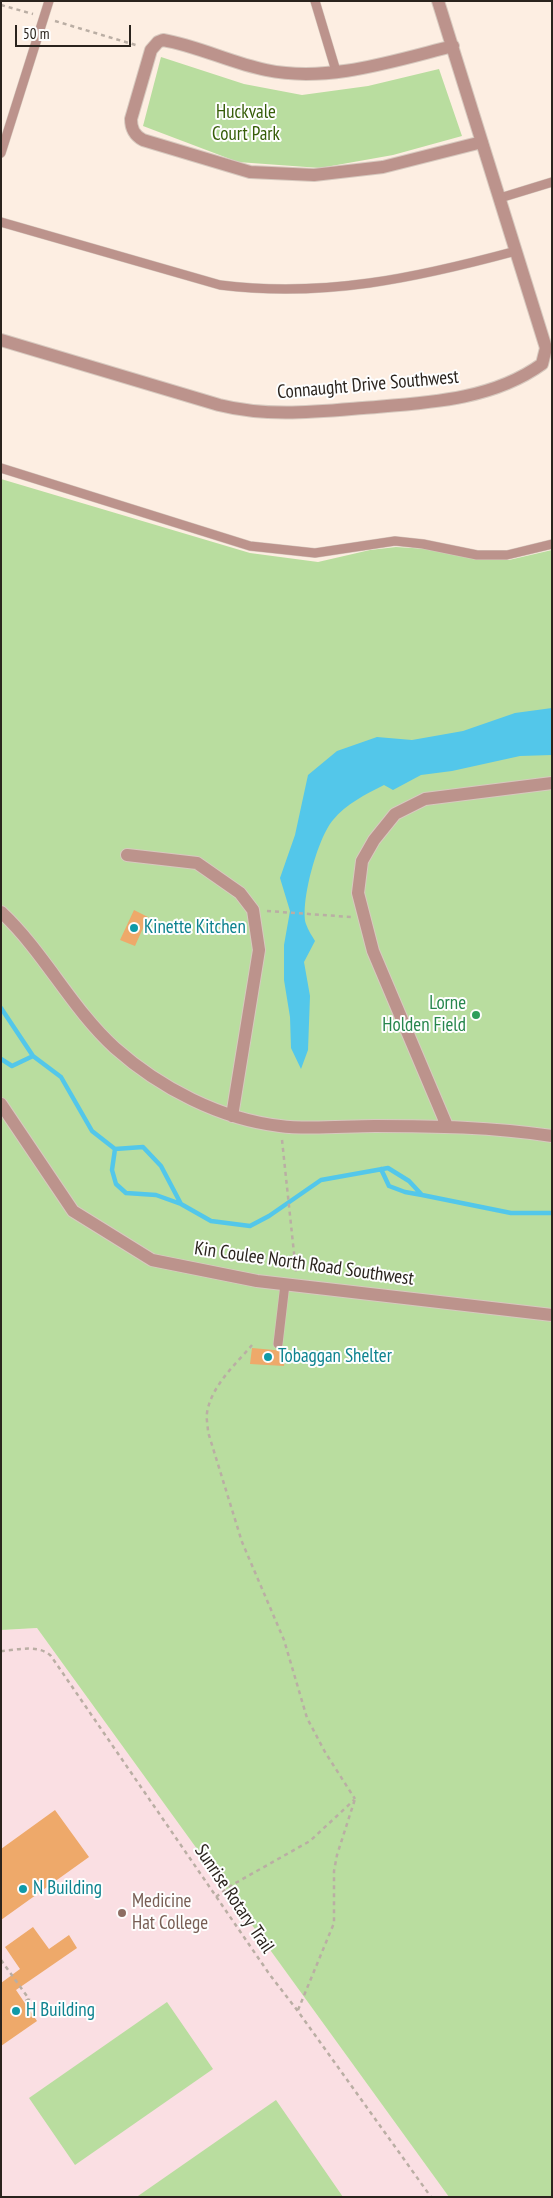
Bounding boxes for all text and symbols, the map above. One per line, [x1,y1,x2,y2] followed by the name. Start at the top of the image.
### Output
[18,15,134,47] scale bar
[23,24,49,43] text: 50 m
[212,102,280,146] park label: Huckvale Court Park
[276,366,460,404] street label: Connaught Drive Southwest
[144,917,246,939] place label: Kinette Kitchen
[128,922,140,934] marker: Kinette Kitchen
[382,993,466,1037] place label: Lorne Holden Field
[470,1009,482,1021] marker: Lorne Holden Field
[193,1237,415,1291] street label: Kin Coulee North Road Southwest
[278,1346,392,1368] place label: Tobaggan Shelter
[262,1351,274,1363] marker: Tobaggan Shelter
[189,1840,279,1958] street label: Sunrise Rotary Trail
[33,1878,102,1900] place label: N Building
[17,1883,29,1895] marker: N Building
[132,1891,208,1935] place label: Medicine Hat College
[116,1907,128,1919] marker: Medicine Hat College
[26,2000,95,2022] place label: H Building
[10,2005,22,2017] marker: H Building

